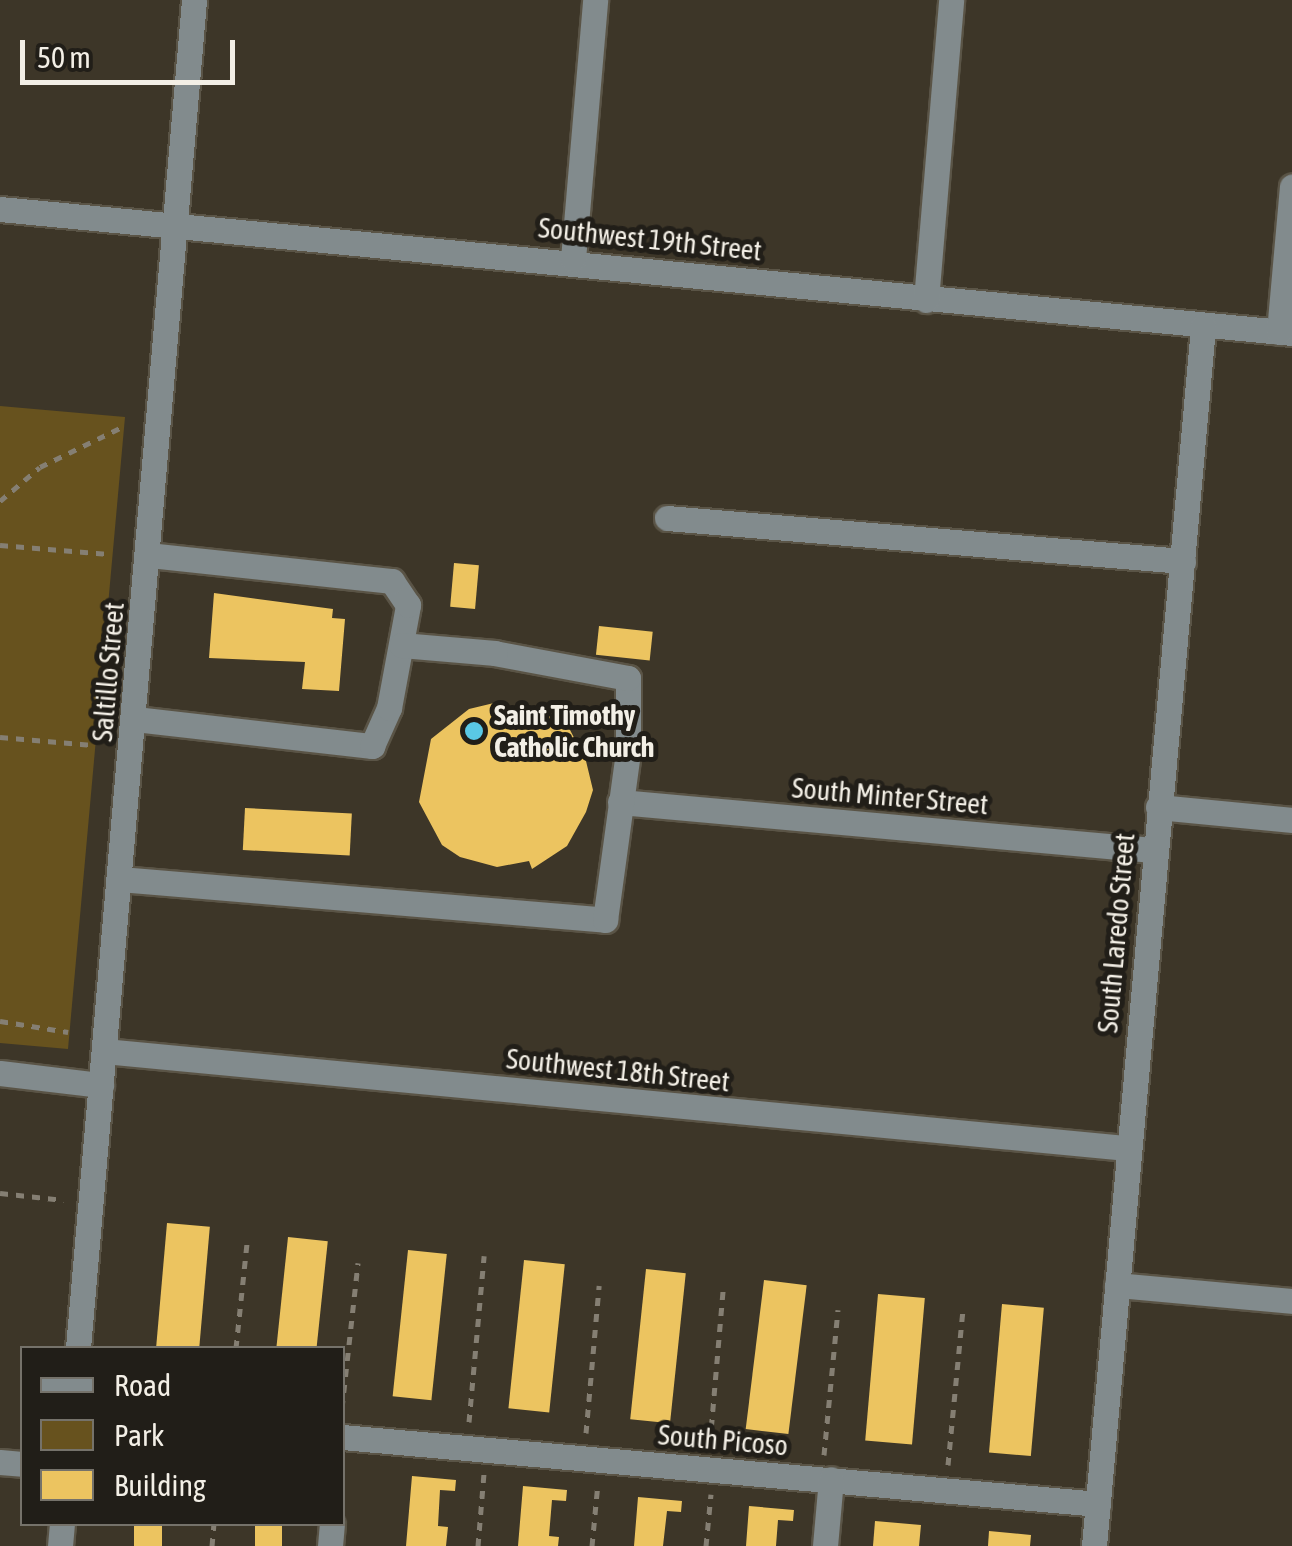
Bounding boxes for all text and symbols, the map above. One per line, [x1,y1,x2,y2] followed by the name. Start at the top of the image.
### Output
[25,20,240,82] scale bar
[37,40,91,74] text: 50 m
[537,211,763,267] street label: Southwest 19th Street
[85,601,131,743] street label: Saltillo Street
[494,698,654,764] place label: Saint Timothy Catholic Church
[463,720,485,742] marker: Saint Timothy Catholic Church
[791,771,989,821] street label: South Minter Street
[1091,832,1141,1034] street label: South Laredo Street
[505,1042,731,1098] street label: Southwest 18th Street
[20,1346,345,1526] legend
[114,1368,171,1402] text: Road
[114,1418,164,1452] text: Park
[657,1418,789,1462] street label: South Picoso
[114,1468,206,1502] text: Building

